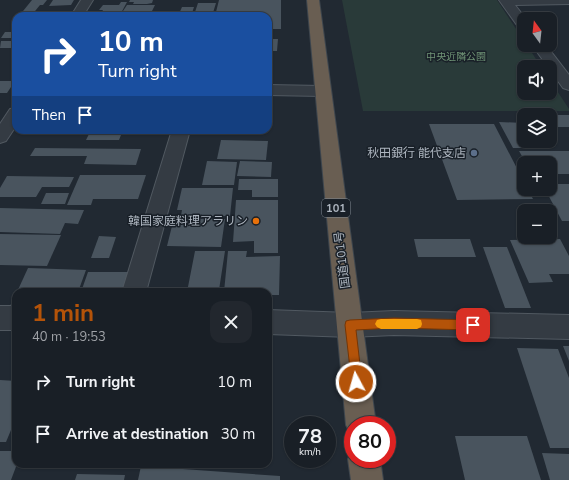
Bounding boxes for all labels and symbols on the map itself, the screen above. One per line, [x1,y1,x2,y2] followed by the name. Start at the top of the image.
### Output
[517,12,557,52] north arrow
[426,50,486,64] park label: 中央近隣公園
[367,145,466,161] place label: 秋田銀行 能代支店
[469,148,479,158] marker: 秋田銀行 能代支店
[322,199,350,217] road number: 101
[128,213,248,229] place label: 韓国家庭料理アラリン
[251,216,261,226] marker: 韓国家庭料理アラリン
[331,230,353,290] street label: 国道101号
[456,308,490,342] pin
[335,361,377,403] position arrow
[344,416,396,468] speed limit sign: 80

